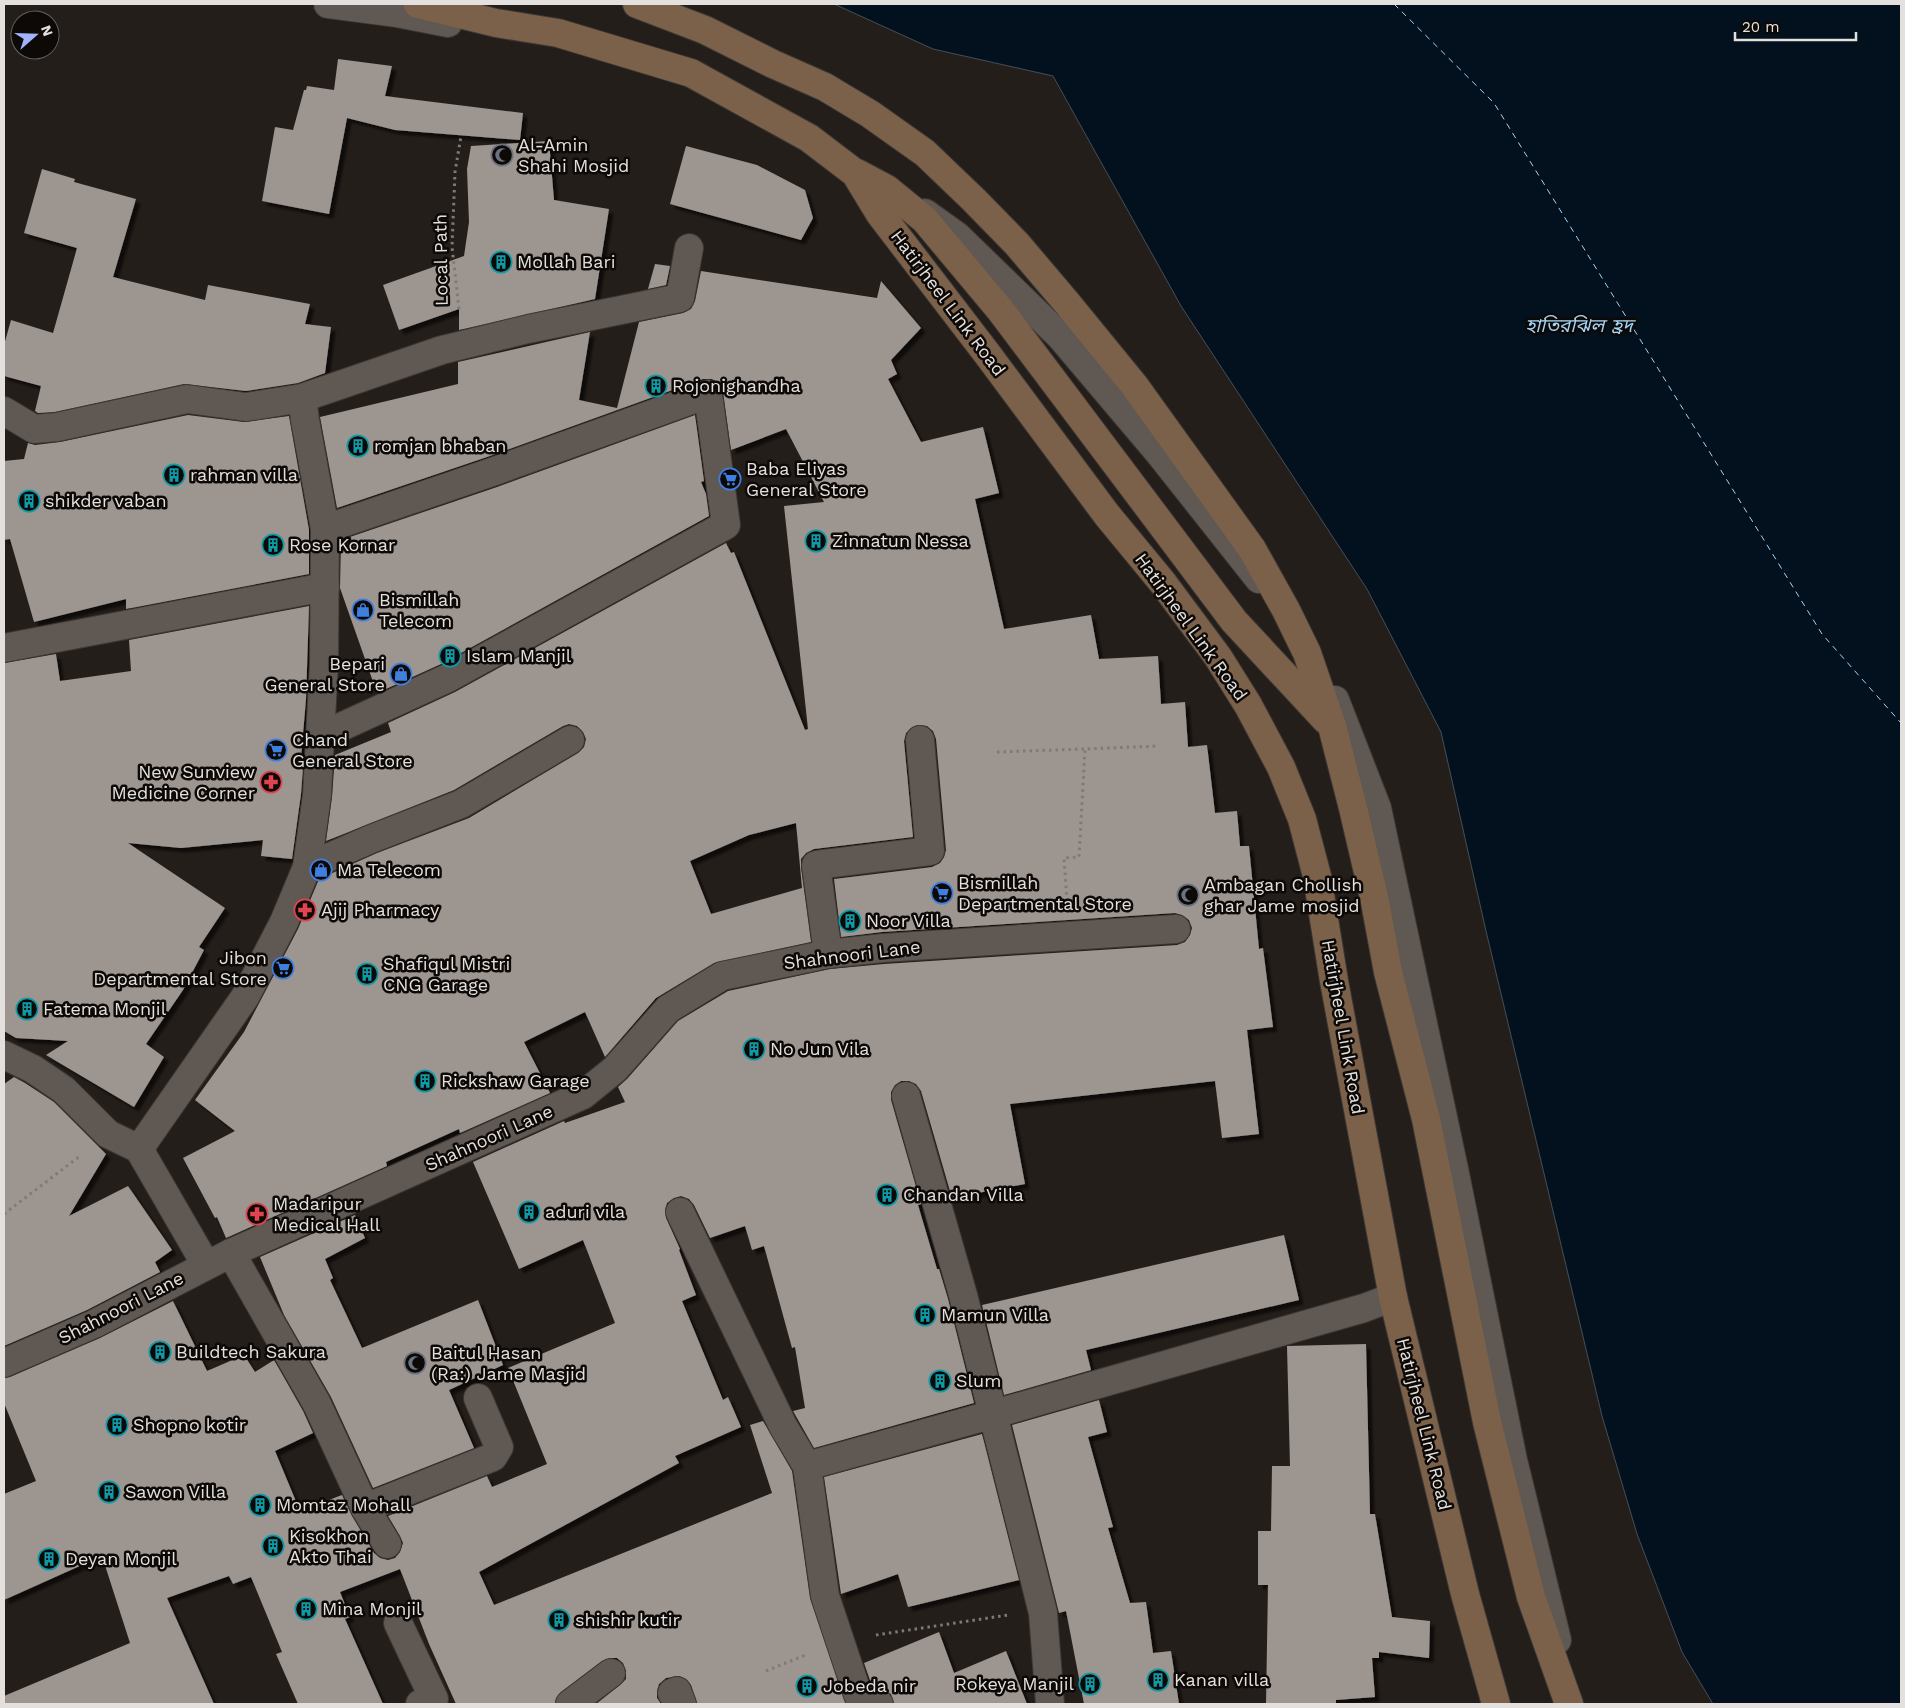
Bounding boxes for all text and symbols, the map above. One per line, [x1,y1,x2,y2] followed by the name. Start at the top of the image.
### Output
[10,10,60,60] north arrow
[1735,10,1856,42] scale bar
[1742,18,1780,36] text: 20 m
[38,23,57,38] text: N
[518,134,629,176] place label: Al-Amin Shahi Mosjid
[490,143,514,167] mosque icon: Al-Amin Shahi Mosjid
[429,214,452,306] street label: Local Path
[887,226,1010,380] street label: Hatirjheel Link Road
[489,250,513,274] building icon: Mollah Bari
[517,251,616,272] place label: Mollah Bari
[1525,314,1636,337] water label: হাতিরঝিল হ্রদ
[644,374,668,398] building icon: Rojonighandha
[672,375,801,396] place label: Rojonighandha
[346,434,370,458] building icon: romjan bhaban
[374,435,507,456] place label: romjan bhaban
[746,458,867,500] place label: Baba Eliyas General Store
[162,463,186,487] building icon: rahman villa
[190,464,298,485] place label: rahman villa
[718,467,742,491] supermarket icon: Baba Eliyas General Store
[17,489,41,513] building icon: shikder vaban
[45,490,167,511] place label: shikder vaban
[804,529,828,553] building icon: Zinnatun Nessa
[832,530,969,551] place label: Zinnatun Nessa
[261,533,285,557] building icon: Rose Kornar
[289,534,395,555] place label: Rose Kornar
[1131,549,1252,704] street label: Hatirjheel Link Road
[379,589,459,631] place label: Bismillah Telecom
[351,598,375,622] shop icon: Bismillah Telecom
[438,644,462,668] building icon: Islam Manjil
[466,645,572,666] place label: Islam Manjil
[264,653,385,695] place label: Bepari General Store
[389,662,413,686] shop icon: Bepari General Store
[292,729,413,771] place label: Chand General Store
[264,738,288,762] supermarket icon: Chand General Store
[111,761,255,803] place label: New Sunview Medicine Corner
[259,770,283,794] pharmacy icon: New Sunview Medicine Corner
[309,858,333,882] shop icon: Ma Telecom
[337,859,441,880] place label: Ma Telecom
[958,872,1132,914] place label: Bismillah Departmental Store
[1204,874,1362,916] place label: Ambagan Chollish ghar Jame mosjid
[930,881,954,905] supermarket icon: Bismillah Departmental Store
[1176,883,1200,907] mosque icon: Ambagan Chollish ghar Jame mosjid
[293,898,317,922] pharmacy icon: Ajij Pharmacy
[321,899,440,920] place label: Ajij Pharmacy
[838,909,862,933] building icon: Noor Villa
[866,910,951,931] place label: Noor Villa
[782,936,921,973] street label: Shahnoori Lane
[1318,938,1369,1116] street label: Hatirjheel Link Road
[93,947,267,989] place label: Jibon Departmental Store
[383,953,510,995] place label: Shafiqul Mistri CNG Garage
[271,956,295,980] supermarket icon: Jibon Departmental Store
[355,962,379,986] building icon: Shafiqul Mistri CNG Garage
[15,997,39,1021] building icon: Fatema Monjil
[43,998,167,1019] place label: Fatema Monjil
[742,1037,766,1061] building icon: No Jun Vila
[770,1038,870,1059] place label: No Jun Vila
[413,1069,437,1093] building icon: Rickshaw Garage
[441,1070,590,1091] place label: Rickshaw Garage
[422,1100,556,1175] street label: Shahnoori Lane
[875,1183,899,1207] building icon: Chandan Villa
[903,1184,1024,1205] place label: Chandan Villa
[273,1193,381,1235] place label: Madaripur Medical Hall
[517,1200,541,1224] building icon: aduri vila
[545,1201,625,1222] place label: aduri vila
[245,1202,269,1226] pharmacy icon: Madaripur Medical Hall
[55,1267,187,1348] street label: Shahnoori Lane
[913,1303,937,1327] building icon: Mamun Villa
[941,1304,1049,1325] place label: Mamun Villa
[1393,1336,1456,1512] street label: Hatirjheel Link Road
[148,1340,172,1364] building icon: Buildtech Sakura
[176,1341,326,1362] place label: Buildtech Sakura
[431,1342,586,1384] place label: Baitul Hasan (Ra:) Jame Masjid
[403,1351,427,1375] mosque icon: Baitul Hasan (Ra:) Jame Masjid
[928,1369,952,1393] building icon: Slum
[956,1370,1001,1391] place label: Slum
[105,1413,129,1437] building icon: Shopno kotir
[133,1414,246,1435] place label: Shopno kotir
[97,1480,121,1504] building icon: Sawon Villa
[125,1481,226,1502] place label: Sawon Villa
[248,1493,272,1517] building icon: Momtaz Mohall
[276,1494,411,1515] place label: Momtaz Mohall
[289,1525,372,1567] place label: Kisokhon Akto Thai
[261,1534,285,1558] building icon: Kisokhon Akto Thai
[37,1547,61,1571] building icon: Deyan Monjil
[65,1548,177,1569] place label: Deyan Monjil
[294,1597,318,1621] building icon: Mina Monjil
[322,1598,422,1619] place label: Mina Monjil
[547,1608,571,1632] building icon: shishir kutir
[575,1609,680,1630] place label: shishir kutir
[1146,1668,1170,1692] building icon: Kanan villa
[1174,1669,1269,1690] place label: Kanan villa
[1078,1672,1102,1696] building icon: Rokeya Manjil
[955,1673,1074,1694] place label: Rokeya Manjil
[795,1674,819,1698] building icon: Jobeda nir
[823,1675,916,1696] place label: Jobeda nir

